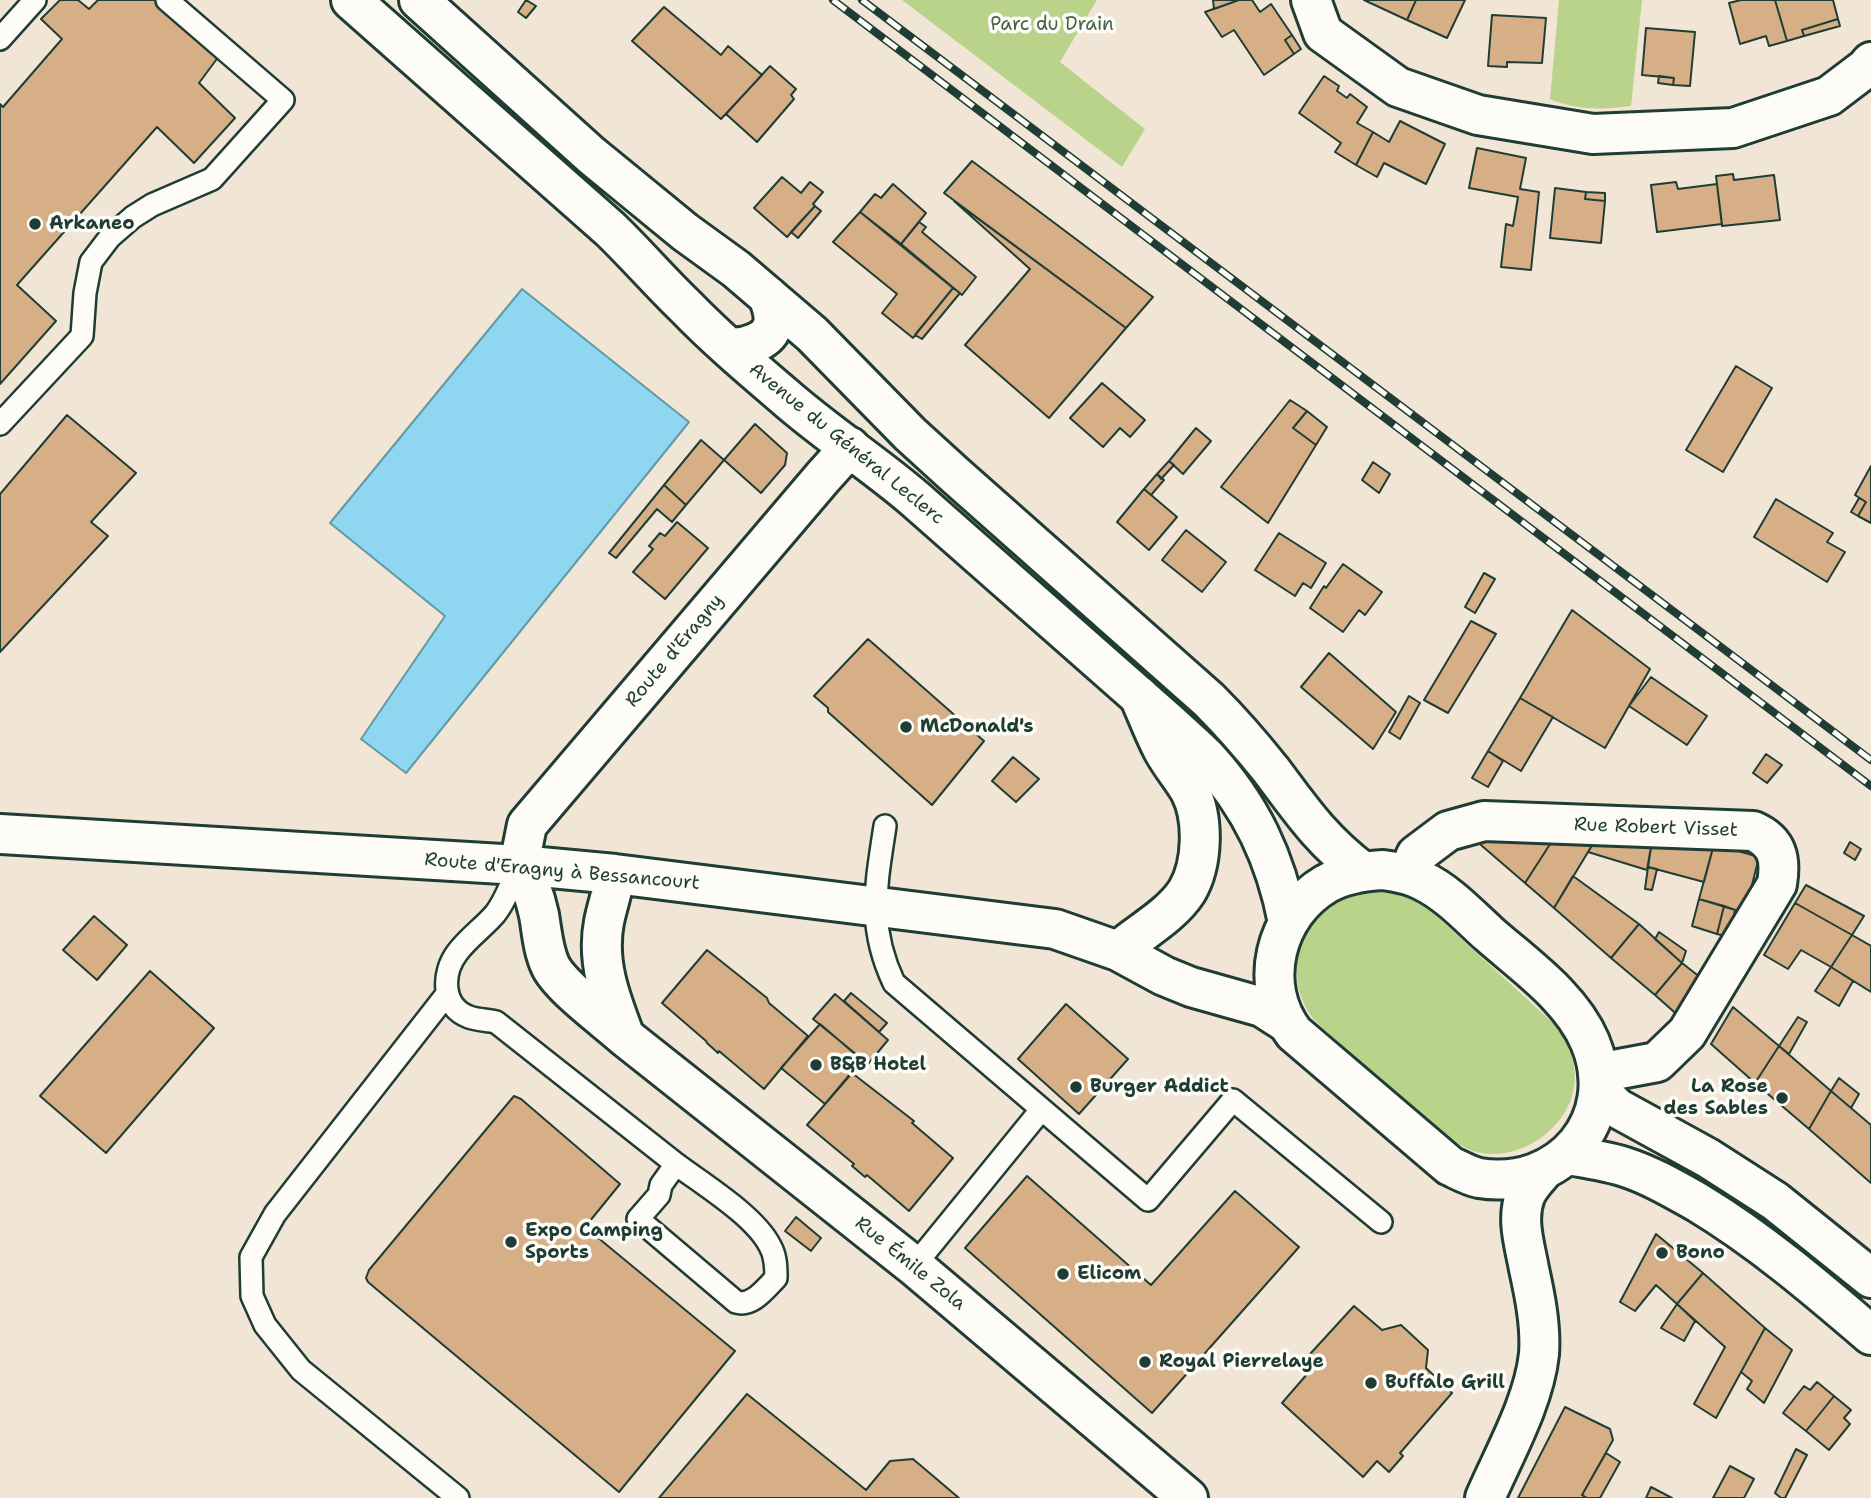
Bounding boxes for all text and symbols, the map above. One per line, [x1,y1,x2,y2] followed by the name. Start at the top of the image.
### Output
[990,14,1114,36] park label: Parc du Drain
[49,213,135,235] place label: Arkaneo
[27,216,43,232] marker: Arkaneo
[744,358,948,530] street label: Avenue du Général Leclerc
[621,590,729,712] street label: Route d'Eragny
[920,716,1033,738] place label: McDonald's
[898,719,914,735] marker: McDonald's
[1574,814,1738,842] street label: Rue Robert Visset
[423,849,701,895] street label: Route d'Eragny à Bessancourt
[830,1054,926,1076] place label: B&B Hotel
[808,1057,824,1073] marker: B&B Hotel
[1090,1076,1229,1098] place label: Burger Addict
[1664,1076,1768,1120] place label: La Rose des Sables
[1068,1079,1084,1095] marker: Burger Addict
[1774,1090,1790,1106] marker: La Rose des Sables
[850,1212,970,1316] street label: Rue Émile Zola
[525,1220,663,1264] place label: Expo Camping Sports
[503,1234,519,1250] marker: Expo Camping Sports
[1676,1242,1725,1264] place label: Bono
[1654,1245,1670,1261] marker: Bono
[1077,1263,1141,1285] place label: Elicom
[1055,1266,1071,1282] marker: Elicom
[1159,1351,1324,1373] place label: Royal Pierrelaye
[1137,1354,1153,1370] marker: Royal Pierrelaye
[1385,1372,1505,1394] place label: Buffalo Grill
[1363,1375,1379,1391] marker: Buffalo Grill

